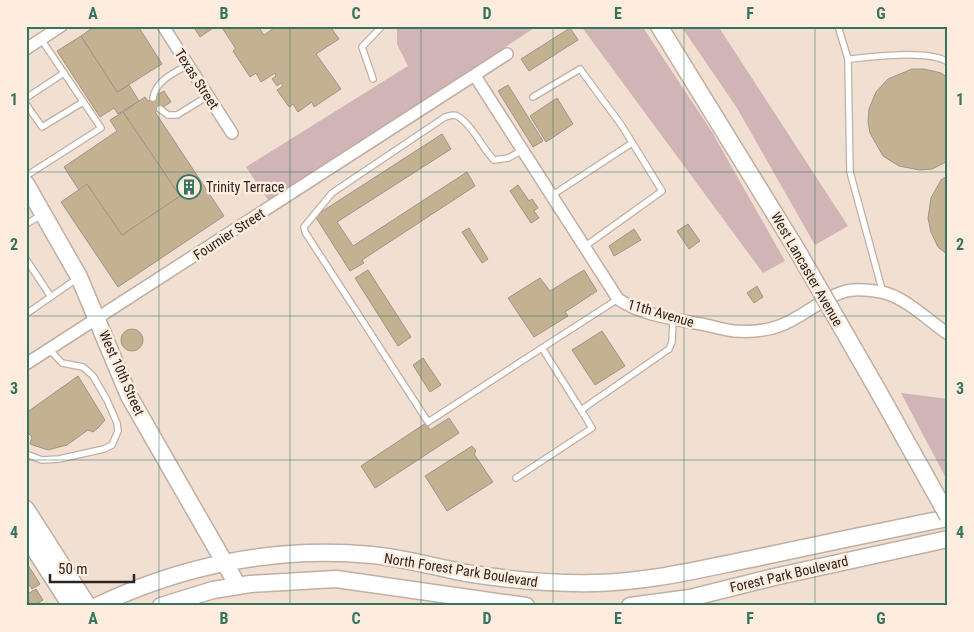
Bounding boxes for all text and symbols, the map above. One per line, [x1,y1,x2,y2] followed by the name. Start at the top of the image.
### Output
[88,4,98,23] text: A
[220,4,229,23] text: B
[351,4,361,23] text: C
[482,4,492,23] text: D
[614,4,622,23] text: E
[746,4,754,23] text: F
[876,4,886,23] text: G
[172,46,222,112] street label: Texas Street
[10,90,18,109] text: 1
[956,90,964,109] text: 1
[176,174,202,200] building icon: Trinity Terrace
[206,179,285,195] place label: Trinity Terrace
[190,205,268,263] street label: Fournier Street
[768,209,846,329] street label: West Lancaster Avenue
[10,235,18,254] text: 2
[956,235,964,254] text: 2
[626,296,696,330] street label: 11th Avenue
[96,328,148,418] street label: West 10th Street
[10,379,18,398] text: 3
[956,379,964,398] text: 3
[10,523,18,542] text: 4
[956,523,964,542] text: 4
[383,550,539,590] street label: North Forest Park Boulevard
[50,552,134,584] scale bar
[728,553,850,595] street label: Forest Park Boulevard
[58,560,88,578] text: 50 m
[88,609,98,628] text: A
[220,609,229,628] text: B
[351,609,361,628] text: C
[482,609,492,628] text: D
[614,609,622,628] text: E
[746,609,754,628] text: F
[876,609,886,628] text: G

